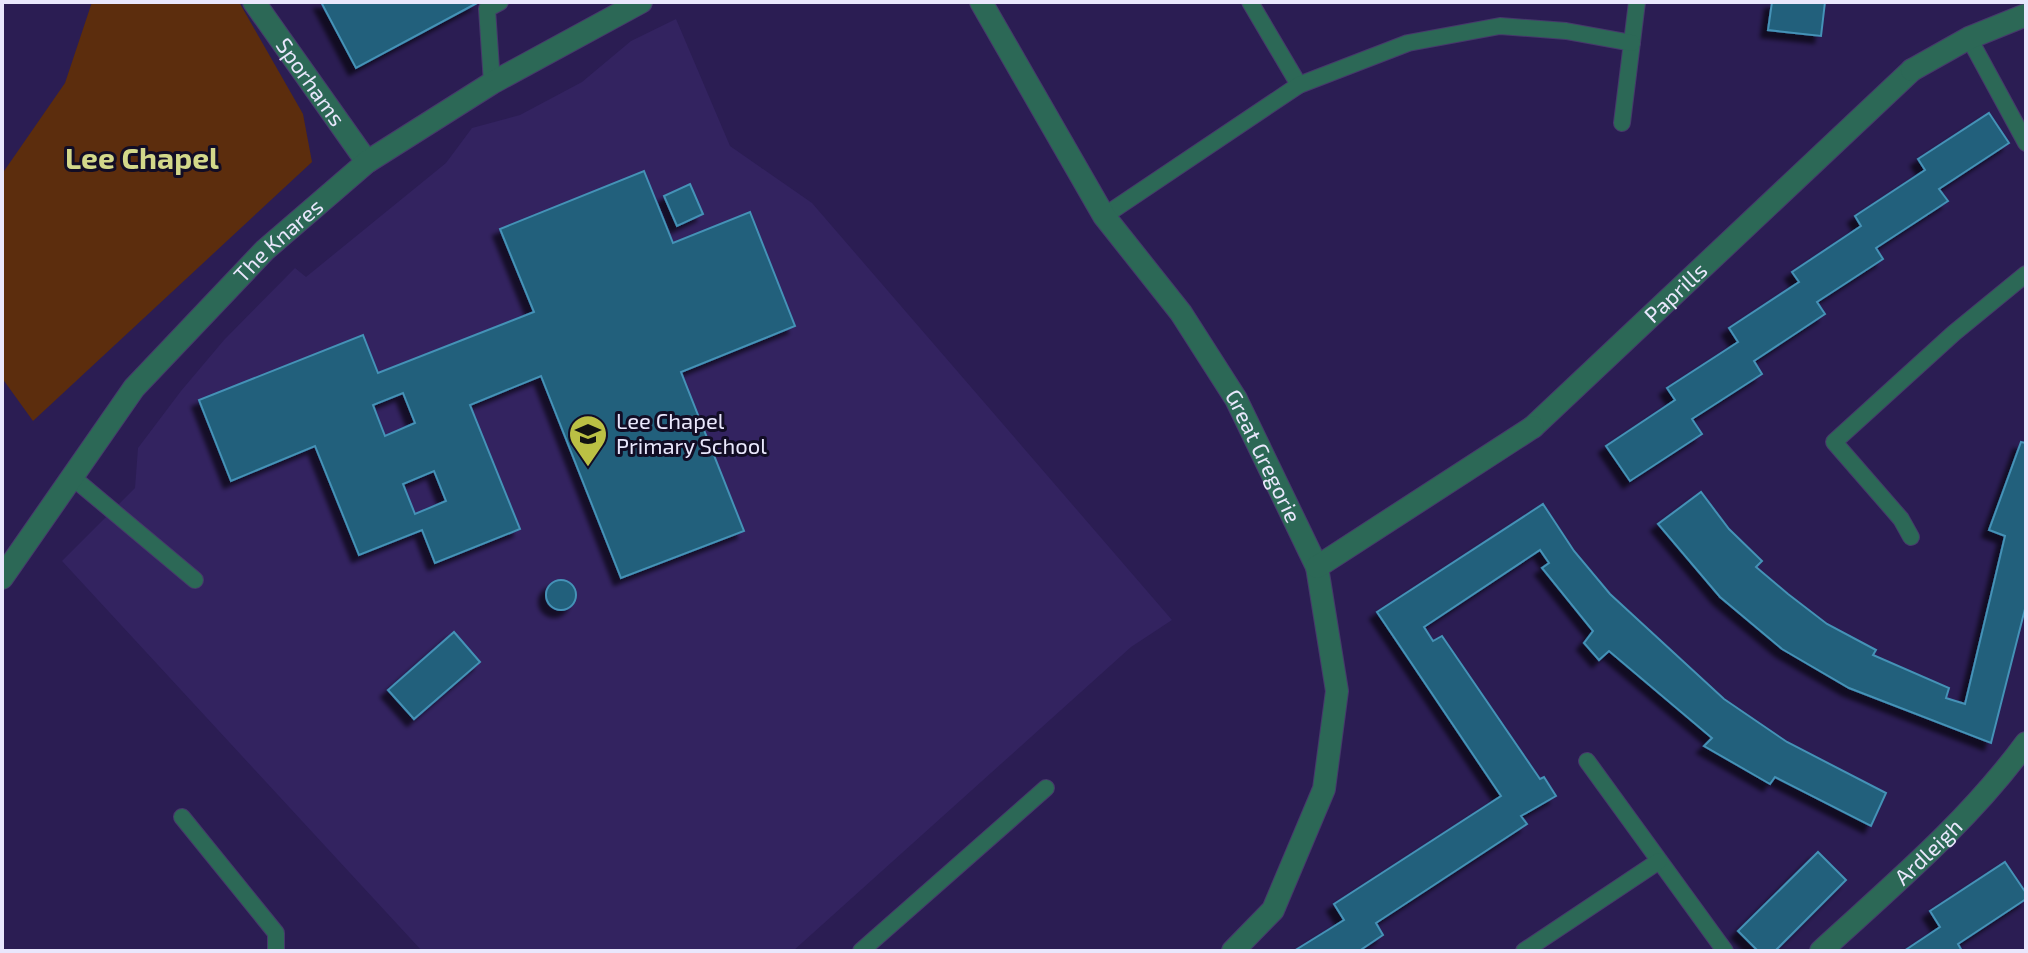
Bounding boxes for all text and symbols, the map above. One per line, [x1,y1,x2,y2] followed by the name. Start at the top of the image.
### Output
[271,32,351,131] street label: Sporhams
[65,139,219,175] district label: Lee Chapel
[228,192,328,287] street label: The Knares
[1638,256,1712,328] street label: Paprills
[1221,384,1307,526] street label: Great Gregorie
[616,407,767,458] place label: Lee Chapel Primary School
[567,413,609,468] school or university icon: Lee Chapel Primary School
[1888,813,1967,890] street label: Ardleigh

